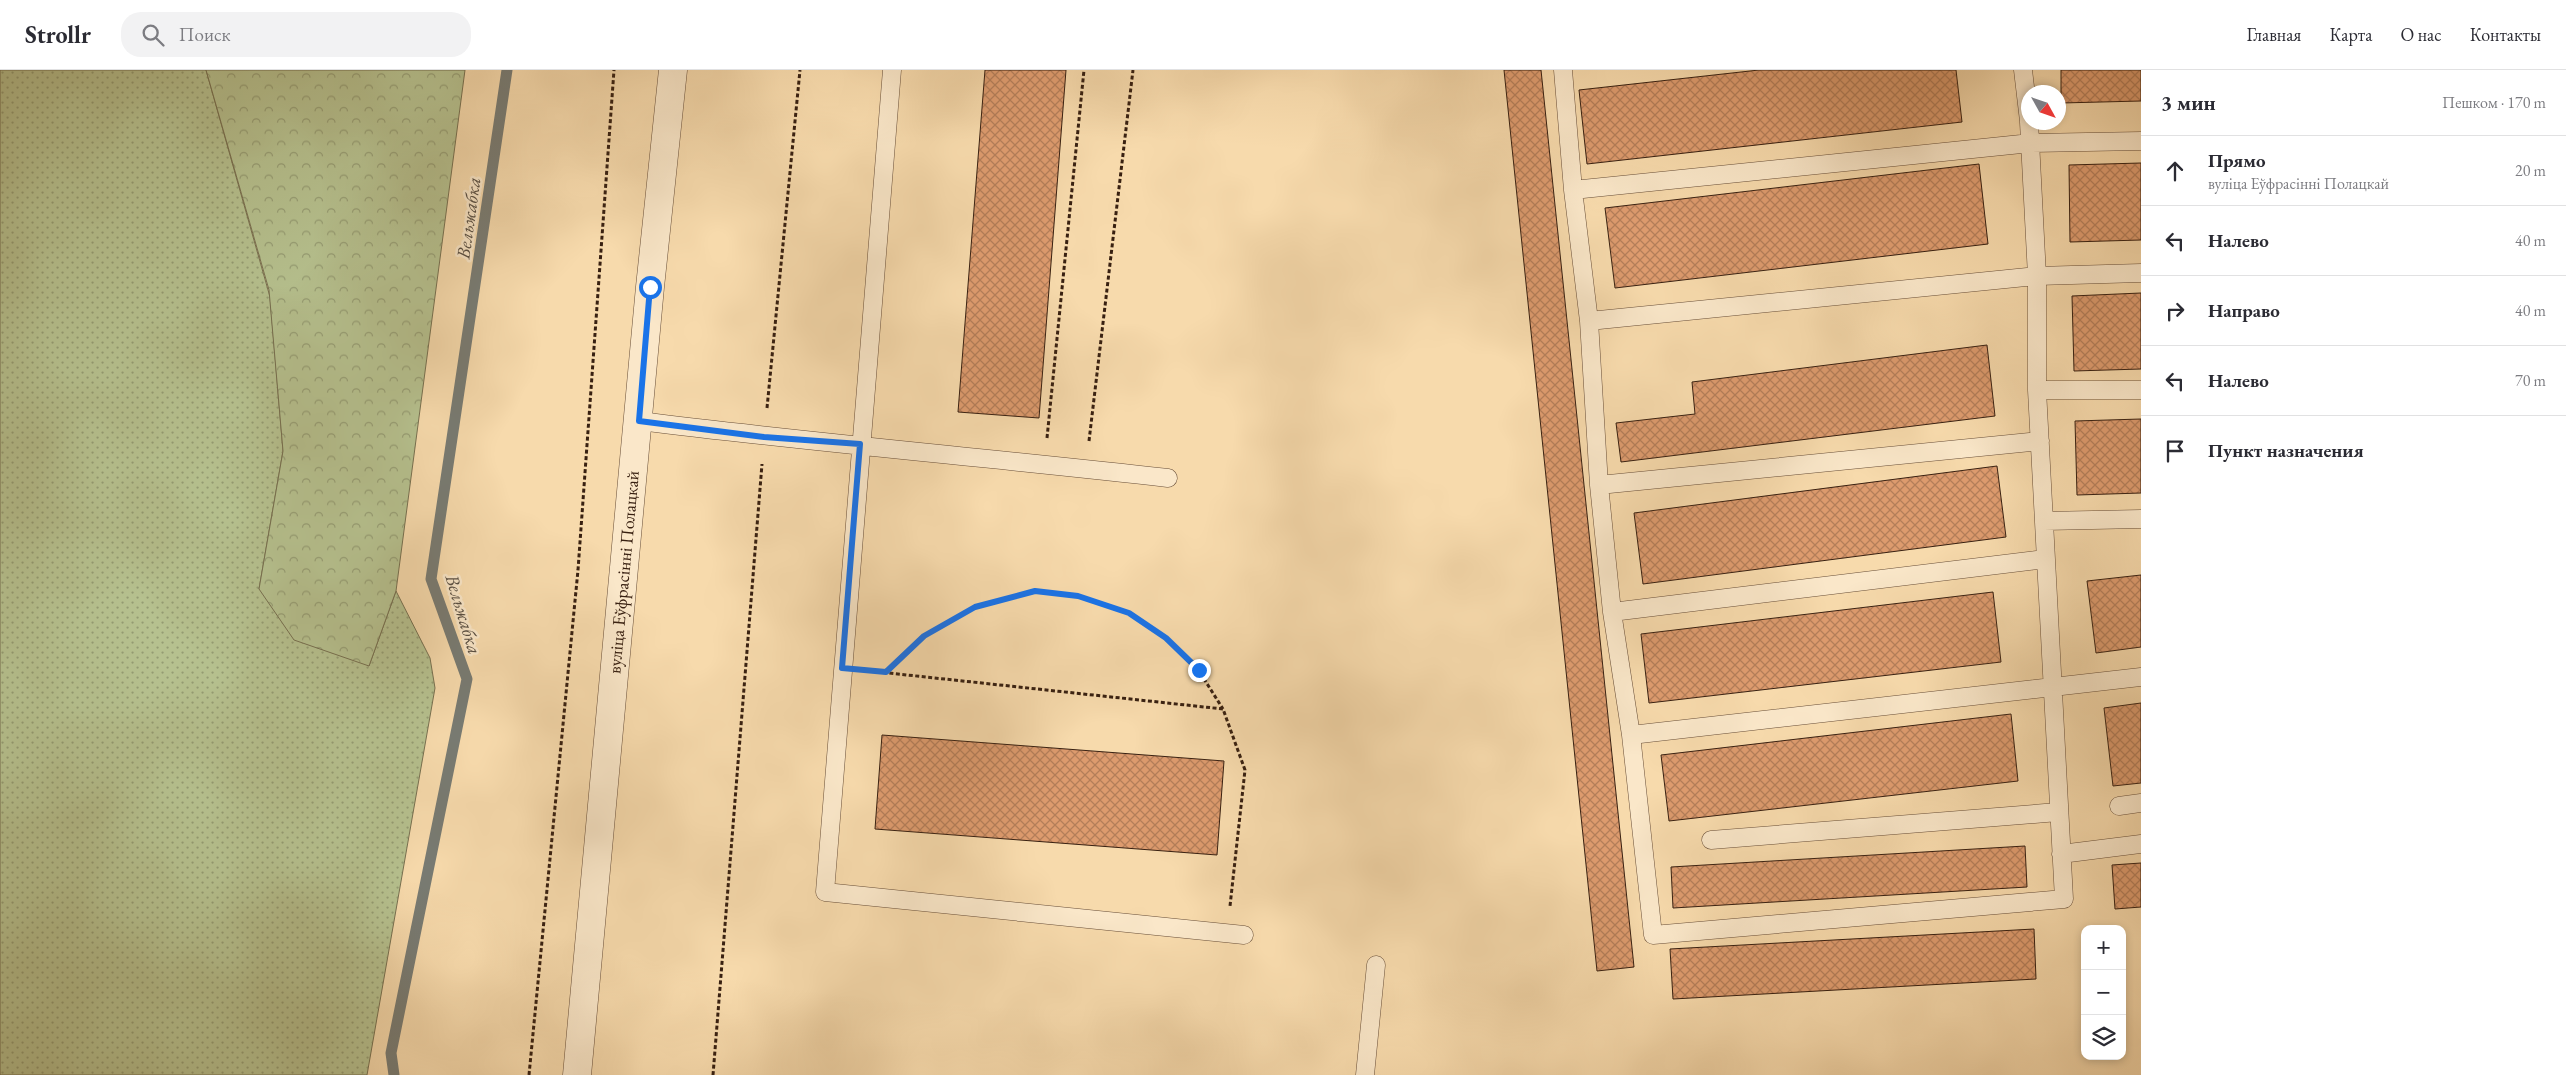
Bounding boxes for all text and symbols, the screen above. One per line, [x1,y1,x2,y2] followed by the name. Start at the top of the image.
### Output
[121,12,471,57] search box
[25,19,91,50] text: Strollr
[139,21,167,49] icon: search
[179,22,231,47] text: Поиск
[2247,23,2301,46] text: Главная
[2329,23,2372,46] text: Карта
[2400,23,2442,46] text: О нас
[2470,23,2541,46] text: Контакты
[2021,85,2066,130] north arrow
[2161,89,2216,116] text: 3 мин
[2442,92,2546,113] text: Пешком · 170 m
[2208,148,2266,173] text: Прямо
[2161,157,2189,185] icon: ahead
[2515,160,2546,181] text: 20 m
[2208,173,2389,194] text: вуліца Еўфрасінні Полацкай
[450,176,487,262] water label: Вельжабка
[2161,227,2189,255] icon: left
[2208,228,2269,253] text: Налево
[2515,230,2546,251] text: 40 m
[639,276,662,299] route start
[2161,297,2189,325] icon: right
[2208,298,2280,323] text: Направо
[2515,300,2546,321] text: 40 m
[2161,367,2189,395] icon: left
[2208,368,2269,393] text: Налево
[2515,370,2546,391] text: 70 m
[2161,437,2189,465] icon: arrive
[2208,438,2364,463] text: Пункт назначения
[602,469,644,675] street label: вуліца Еўфрасінні Полацкай
[439,570,488,657] water label: Вельжабка
[1188,659,1211,682] route end
[2081,925,2126,1060] map controls
[2081,925,2126,970] button: +
[2081,970,2126,1015] button: −
[2081,1015,2126,1060] button: layers

